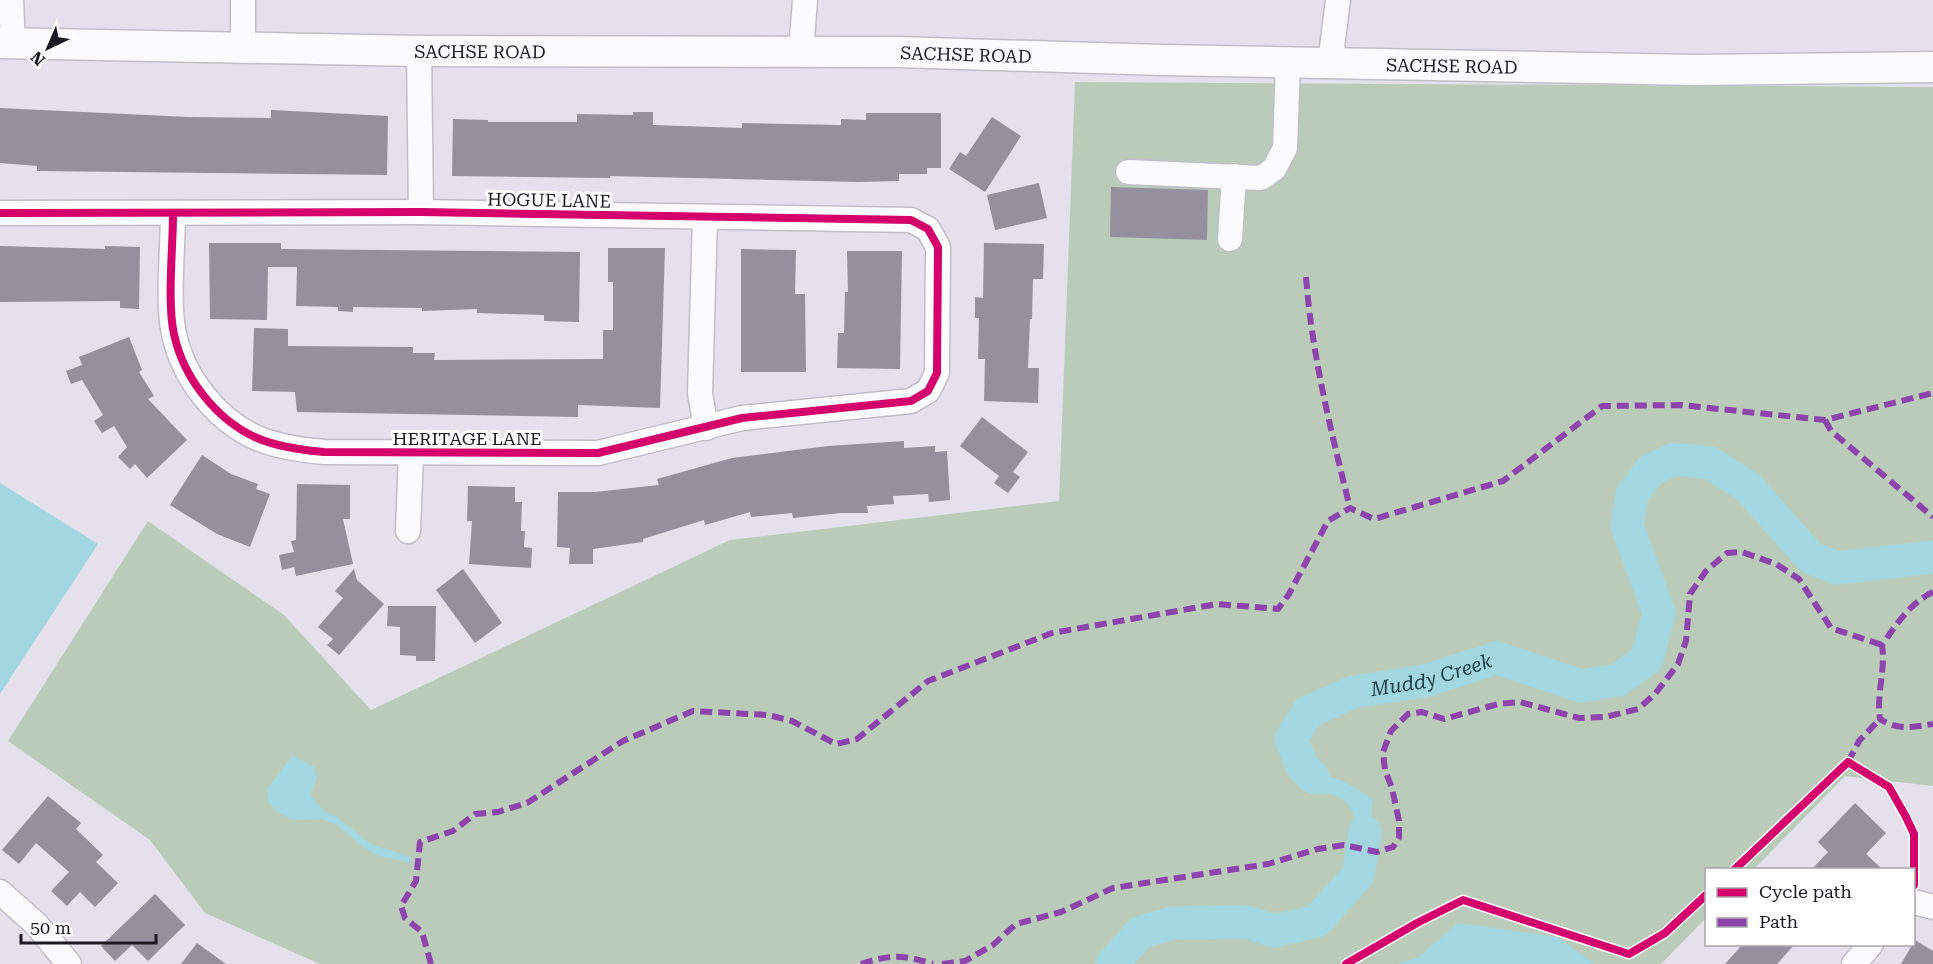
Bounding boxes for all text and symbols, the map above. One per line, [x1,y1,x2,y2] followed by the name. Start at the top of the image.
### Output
[18,18,78,78] north arrow
[414,40,546,62] street label: SACHSE ROAD
[900,42,1032,67] street label: SACHSE ROAD
[27,47,49,70] text: N
[1386,54,1518,77] street label: SACHSE ROAD
[487,188,611,212] street label: HOGUE LANE
[392,428,542,449] street label: HERITAGE LANE
[1368,648,1495,701] water label: Muddy Creek
[1705,868,1915,946] legend
[1759,881,1852,902] text: Cycle path
[21,907,156,945] scale bar
[1759,911,1798,932] text: Path
[30,917,71,938] text: 50 m

